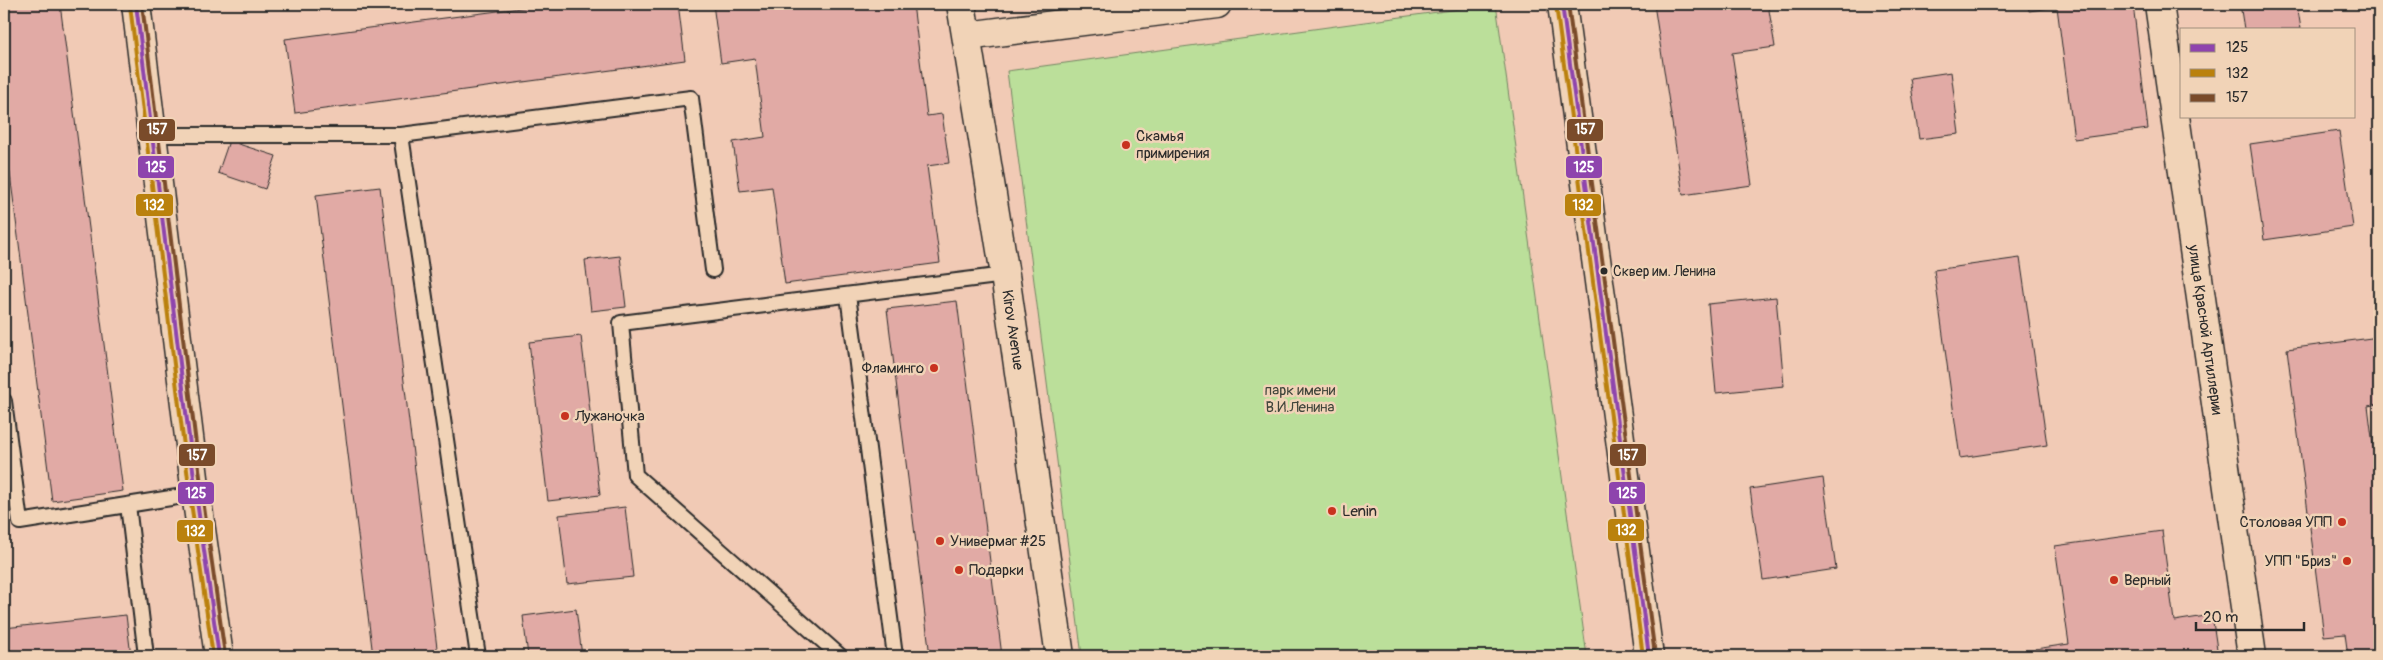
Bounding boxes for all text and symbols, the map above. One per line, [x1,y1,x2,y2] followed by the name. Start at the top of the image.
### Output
[2180,28,2356,118] legend
[2226,38,2248,57] text: 125
[2226,64,2249,83] text: 132
[2226,88,2248,107] text: 157
[138,118,176,142] line badge: 157
[1566,118,1604,142] line badge: 157
[147,121,168,138] text: 157
[1575,121,1596,138] text: 157
[1136,127,1210,163] place label: Скамья примирения
[1120,139,1132,151] marker: Скамья примирения
[137,155,175,179] line badge: 125
[1565,155,1603,179] line badge: 125
[146,159,167,176] text: 125
[1574,159,1595,176] text: 125
[135,193,174,217] line badge: 132
[1564,193,1602,217] line badge: 132
[143,197,165,214] text: 132
[1572,197,1594,214] text: 132
[2183,242,2227,416] street label: улица Красной Артиллерии
[1613,263,1716,280] place label: Сквер им. Ленина
[1599,266,1609,276] marker: Сквер им. Ленина
[997,288,1028,372] street label: Kirov Avenue
[862,359,924,378] place label: Фламинго
[928,362,940,374] marker: Фламинго
[1265,381,1336,417] park label: парк имени В.И.Ленина
[574,407,645,426] place label: Лужаночка
[559,410,571,422] marker: Лужаночка
[178,443,216,467] line badge: 157
[1609,443,1647,467] line badge: 157
[187,447,208,464] text: 157
[1618,447,1639,464] text: 157
[177,481,215,505] line badge: 125
[1608,481,1646,505] line badge: 125
[186,485,207,502] text: 125
[1617,485,1638,502] text: 125
[1342,502,1377,521] place label: Lenin
[1326,505,1338,517] marker: Lenin
[2240,513,2332,532] place label: Столовая УПП
[2336,516,2348,528] marker: Столовая УПП
[1607,518,1645,542] line badge: 132
[176,519,214,543] line badge: 132
[1615,522,1637,539] text: 132
[184,523,206,540] text: 132
[950,532,1046,551] place label: Универмаг #25
[934,535,946,547] marker: Универмаг #25
[2265,552,2337,571] place label: УПП "Бриз"
[2341,555,2353,567] marker: УПП "Бриз"
[969,561,1024,580] place label: Подарки
[953,564,965,576] marker: Подарки
[2124,571,2171,590] place label: Верный
[2108,574,2120,586] marker: Верный
[2196,600,2303,632] scale bar
[2203,608,2238,627] text: 20 m

